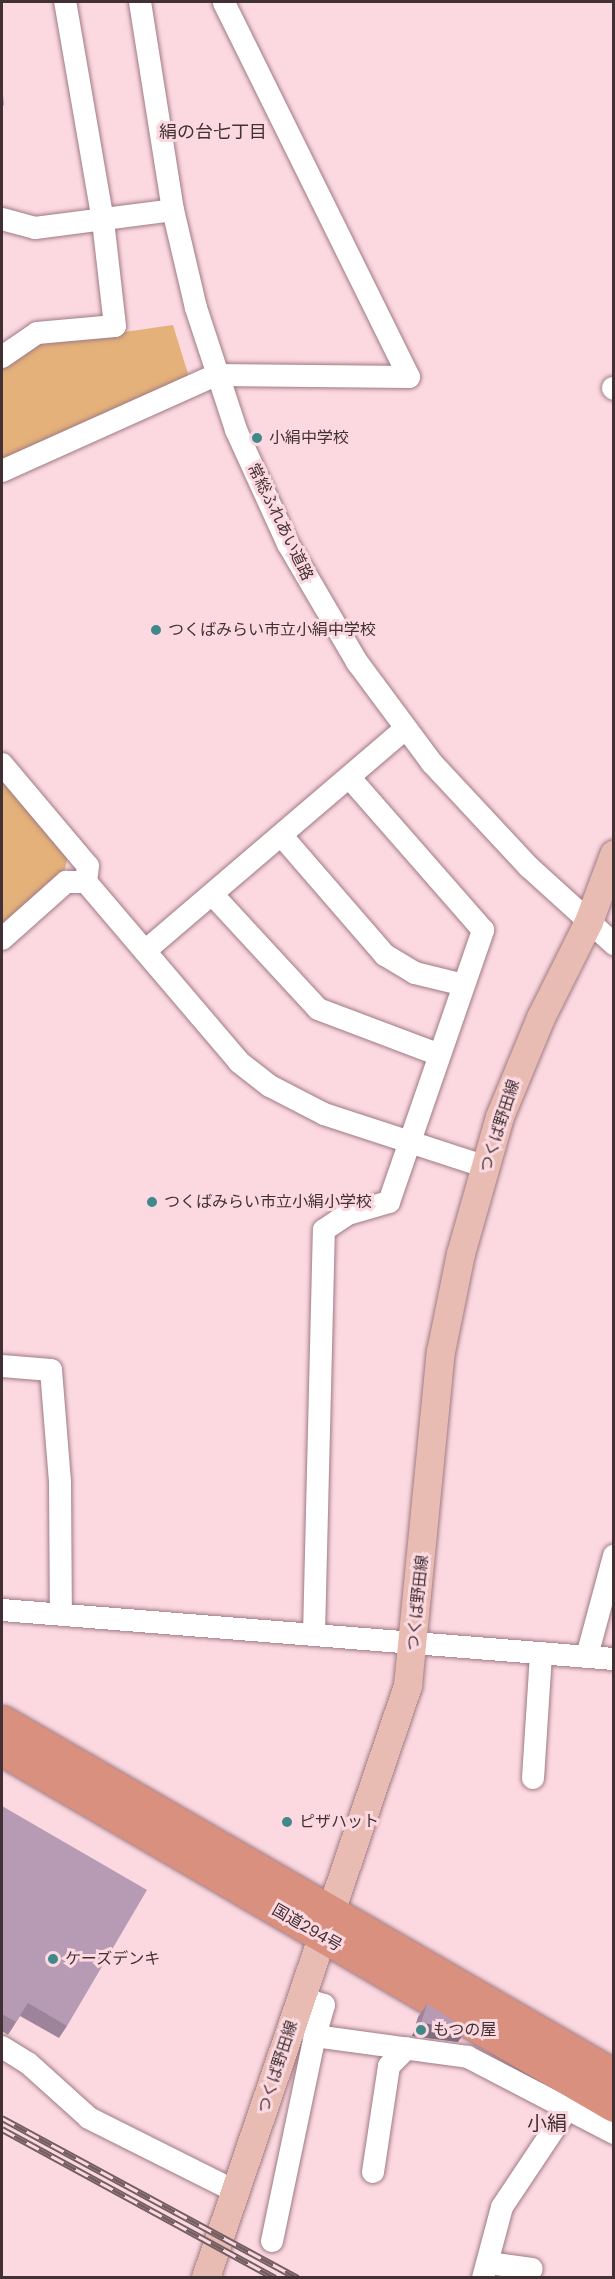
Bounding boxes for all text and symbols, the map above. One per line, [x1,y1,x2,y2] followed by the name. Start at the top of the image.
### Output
[159,121,267,143] district label: 絹の台七丁目
[269,428,349,448] place label: 小絹中学校
[250,431,264,445] marker: 小絹中学校
[243,460,317,584] street label: 常総ふれあい道路
[168,620,376,640] place label: つくばみらい市立小絹中学校
[149,623,163,637] marker: つくばみらい市立小絹中学校
[476,1077,524,1175] street label: つくば野田線
[164,1192,372,1212] place label: つくばみらい市立小絹小学校
[145,1195,159,1209] marker: つくばみらい市立小絹小学校
[403,1554,433,1652] street label: つくば野田線
[299,1812,379,1832] place label: ピザハット
[280,1815,294,1829] marker: ピザハット
[269,1900,345,1956] street label: 国道294号
[65,1949,161,1969] place label: ケーズデンキ
[46,1952,60,1966] marker: ケーズデンキ
[254,2018,302,2116] street label: つくば野田線
[433,2020,497,2040] place label: もつの屋
[414,2023,428,2037] marker: もつの屋
[527,2111,567,2135] district label: 小絹

